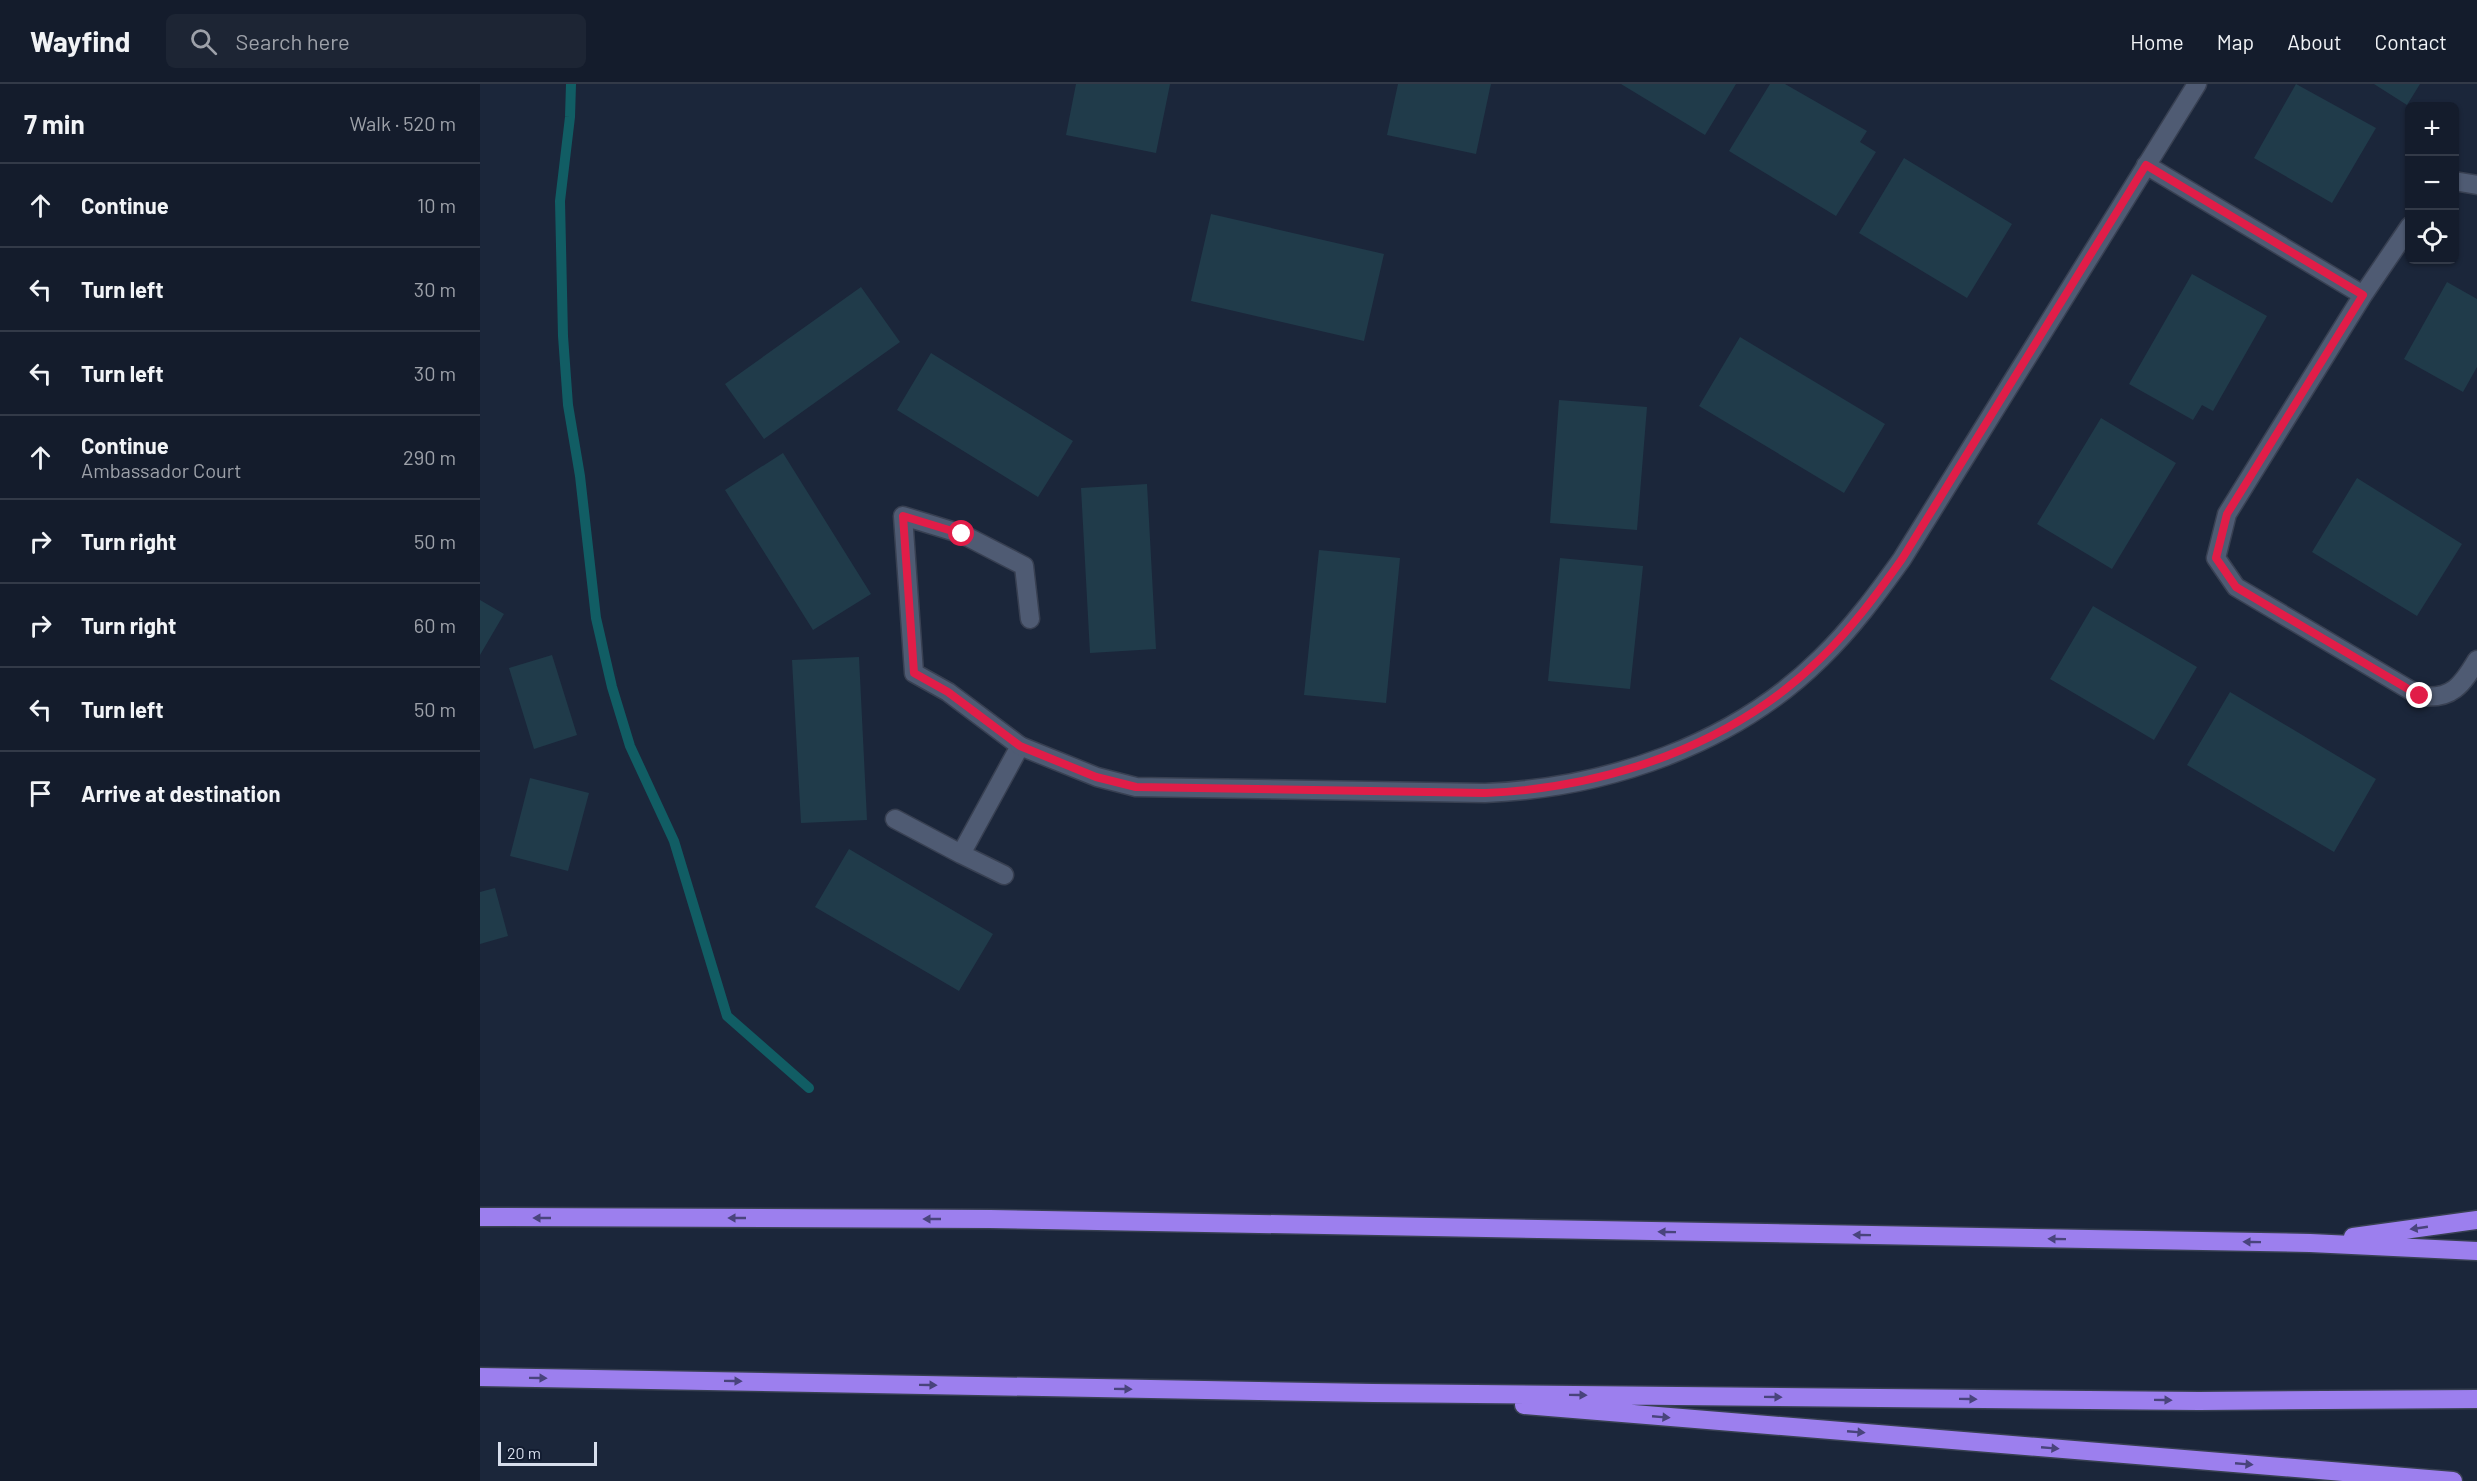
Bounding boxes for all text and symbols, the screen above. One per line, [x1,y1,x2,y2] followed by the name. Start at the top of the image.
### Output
[166,14,586,68] search box
[30,24,130,58] text: Wayfind
[187,25,220,58] icon: search
[235,28,350,54] text: Search here
[2130,29,2184,54] text: Home
[2217,29,2254,54] text: Map
[2287,29,2342,54] text: About
[2375,29,2447,54] text: Contact
[2405,102,2459,264] map controls
[2405,102,2459,156] button: +
[24,108,85,139] text: 7 min
[350,111,456,135] text: Walk · 520 m
[2405,156,2459,210] button: −
[24,189,57,222] icon: ahead
[81,192,169,218] text: Continue
[417,193,456,217] text: 10 m
[2405,210,2459,264] button: locate
[24,273,57,306] icon: left
[81,276,164,302] text: Turn left
[414,277,456,301] text: 30 m
[24,357,57,390] icon: left
[81,360,164,386] text: Turn left
[414,361,456,385] text: 30 m
[81,432,169,458] text: Continue
[24,441,57,474] icon: ahead
[403,445,456,469] text: 290 m
[81,458,242,482] text: Ambassador Court
[948,520,974,546] route start
[24,525,57,558] icon: right
[81,528,176,554] text: Turn right
[414,529,456,553] text: 50 m
[24,609,57,642] icon: right
[81,612,176,638] text: Turn right
[414,613,456,637] text: 60 m
[2406,682,2432,708] route end
[24,693,57,726] icon: left
[81,696,164,722] text: Turn left
[414,697,456,721] text: 50 m
[24,777,57,810] icon: arrive
[81,780,280,806] text: Arrive at destination
[532,1213,551,1223] one-way arrow
[727,1213,746,1223] one-way arrow
[922,1214,941,1224] one-way arrow
[2409,1224,2428,1233] one-way arrow
[1657,1227,1676,1236] one-way arrow
[1852,1230,1871,1240] one-way arrow
[2047,1234,2066,1244] one-way arrow
[2242,1238,2261,1247] one-way arrow
[529,1373,548,1383] one-way arrow
[724,1377,743,1386] one-way arrow
[919,1380,938,1390] one-way arrow
[1114,1384,1133,1393] one-way arrow
[1569,1390,1588,1400] one-way arrow
[1764,1392,1783,1402] one-way arrow
[1959,1394,1978,1404] one-way arrow
[2154,1396,2173,1405] one-way arrow
[1652,1412,1671,1421] one-way arrow
[1846,1428,1865,1437] one-way arrow
[498,1439,597,1466] scale bar
[507,1443,541,1462] text: 20 m
[2041,1443,2060,1453] one-way arrow
[2235,1459,2254,1469] one-way arrow

